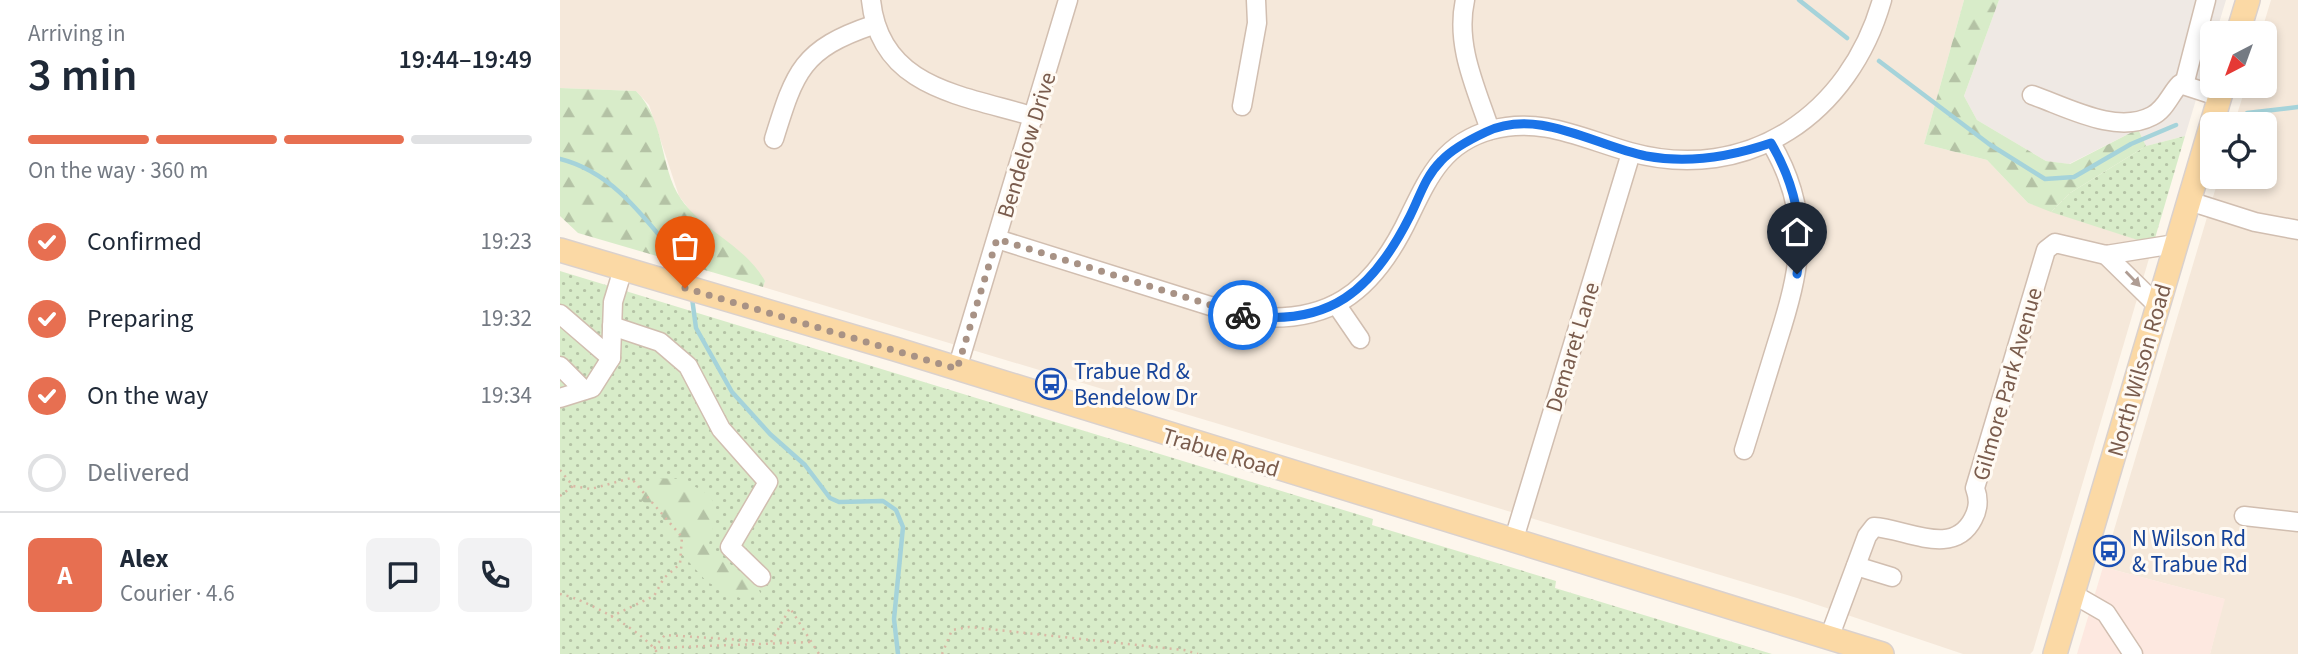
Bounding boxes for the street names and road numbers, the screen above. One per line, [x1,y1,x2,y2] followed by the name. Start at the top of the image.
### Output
[989,68,1064,222] street label: Bendelow Drive
[1537,278,1608,416] street label: Demaret Lane
[2099,280,2180,460] street label: North Wilson Road
[1964,284,2051,485] street label: Gilmore Park Avenue
[1158,419,1283,486] street label: Trabue Road

